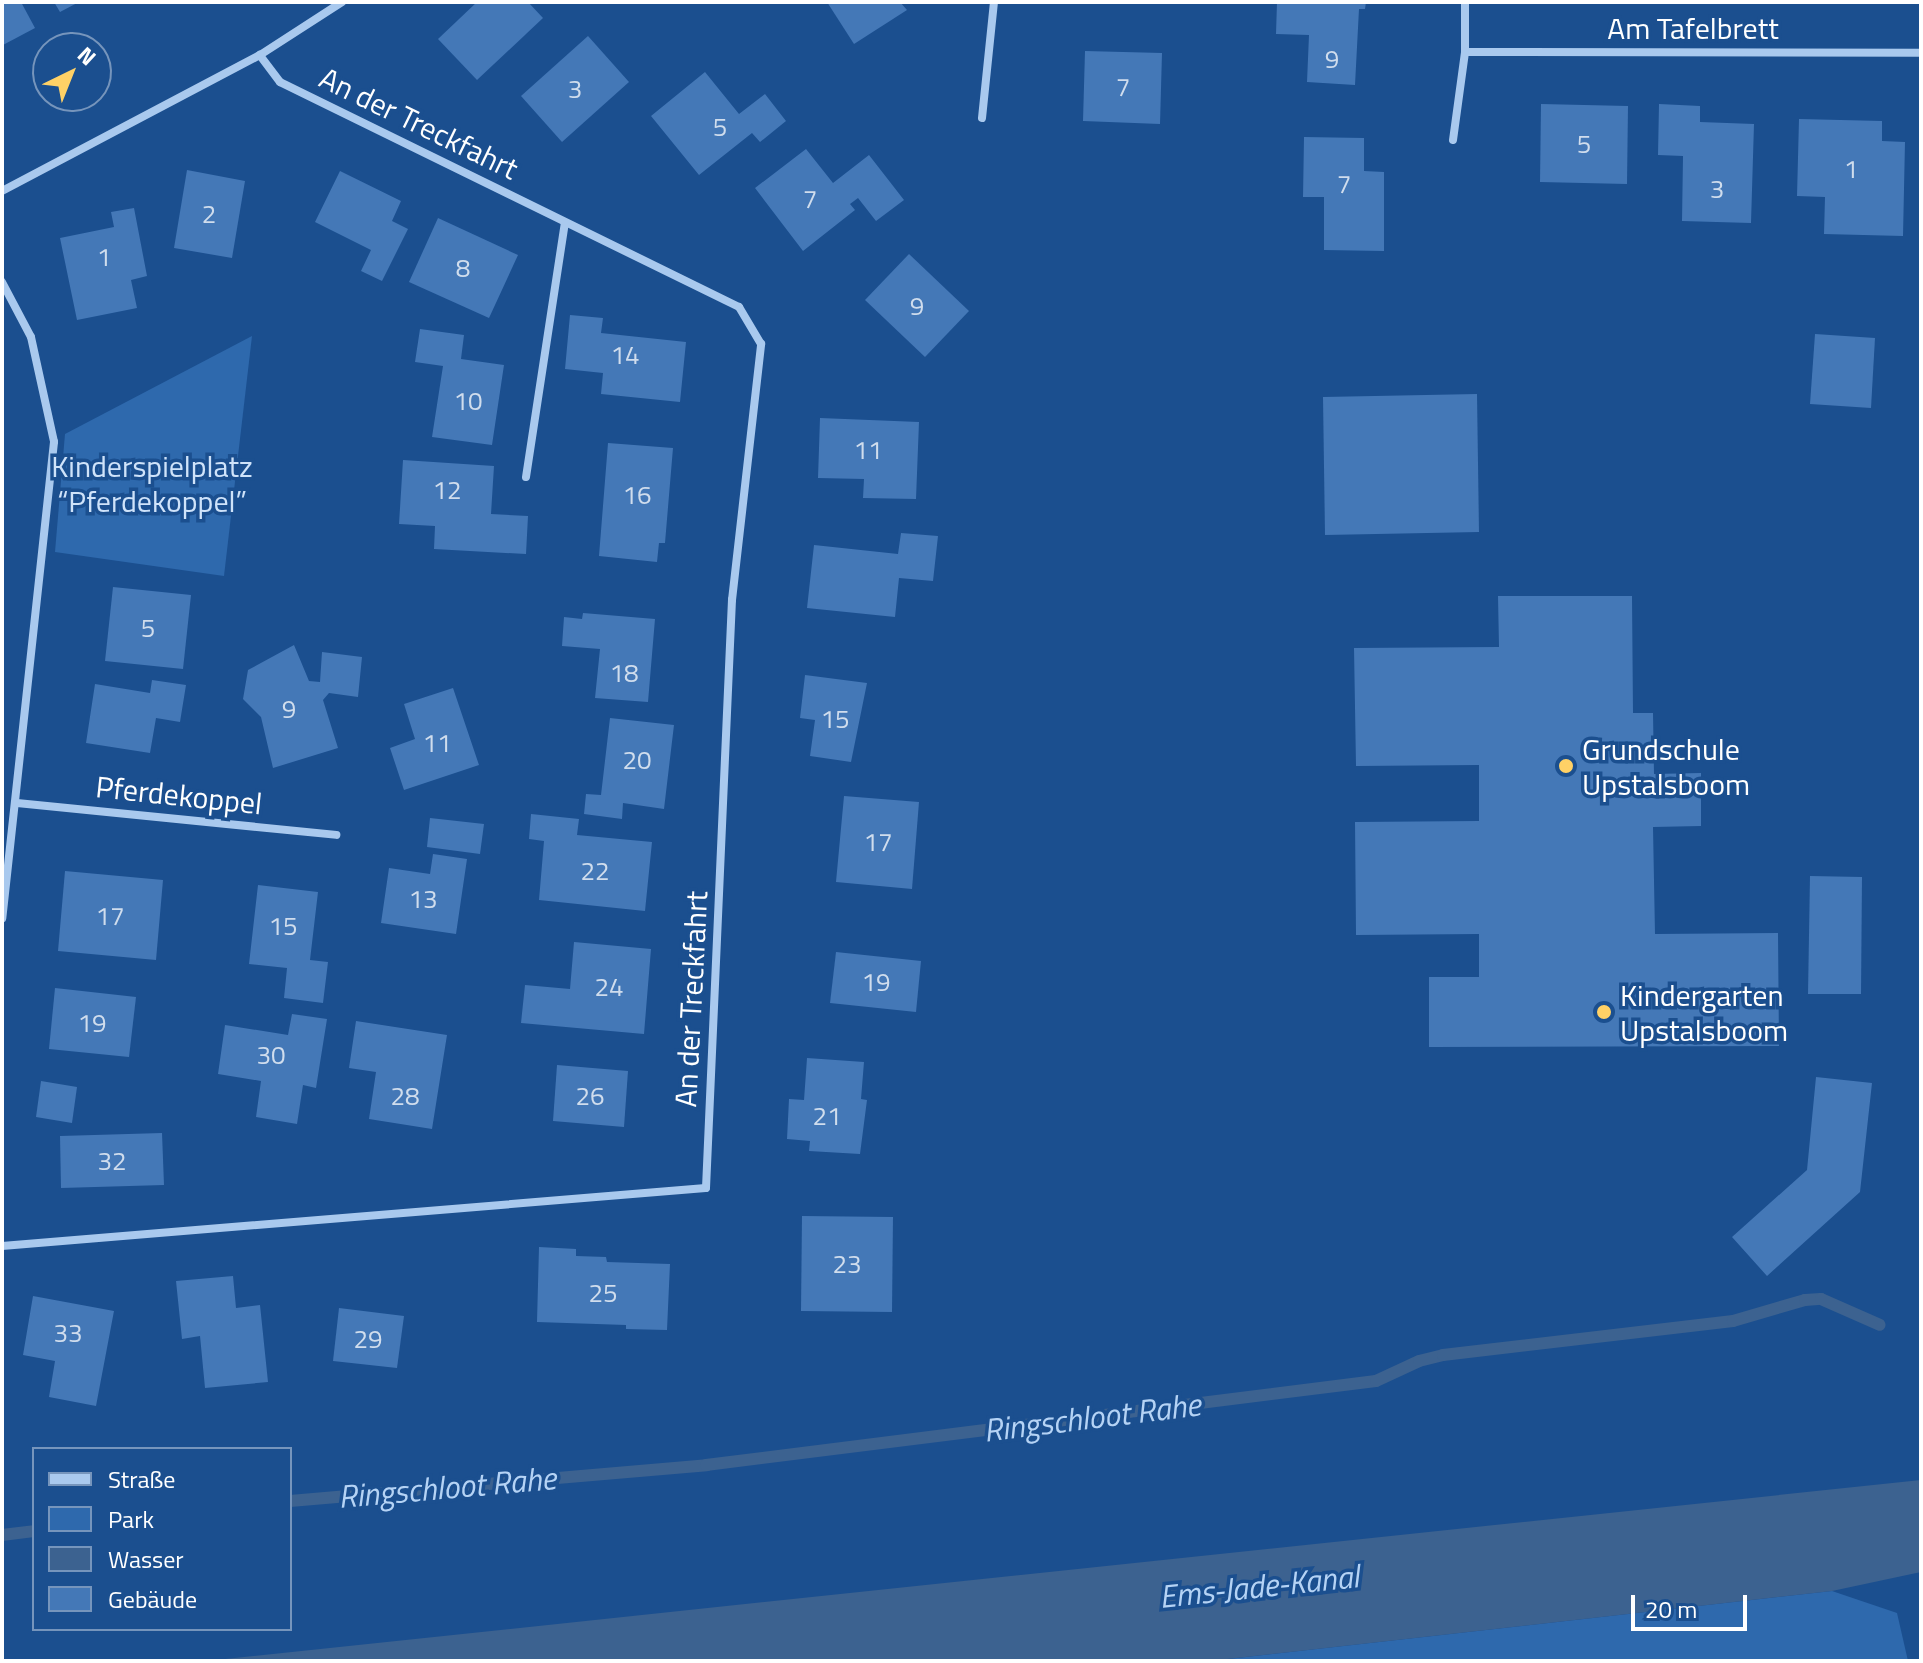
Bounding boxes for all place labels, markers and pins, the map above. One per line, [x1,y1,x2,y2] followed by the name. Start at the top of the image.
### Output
[1582,731,1750,802] place label: Grundschule Upstalsboom
[1557,757,1575,775] marker: Grundschule Upstalsboom
[1620,977,1788,1048] place label: Kindergarten Upstalsboom
[1595,1003,1613,1021] marker: Kindergarten Upstalsboom

